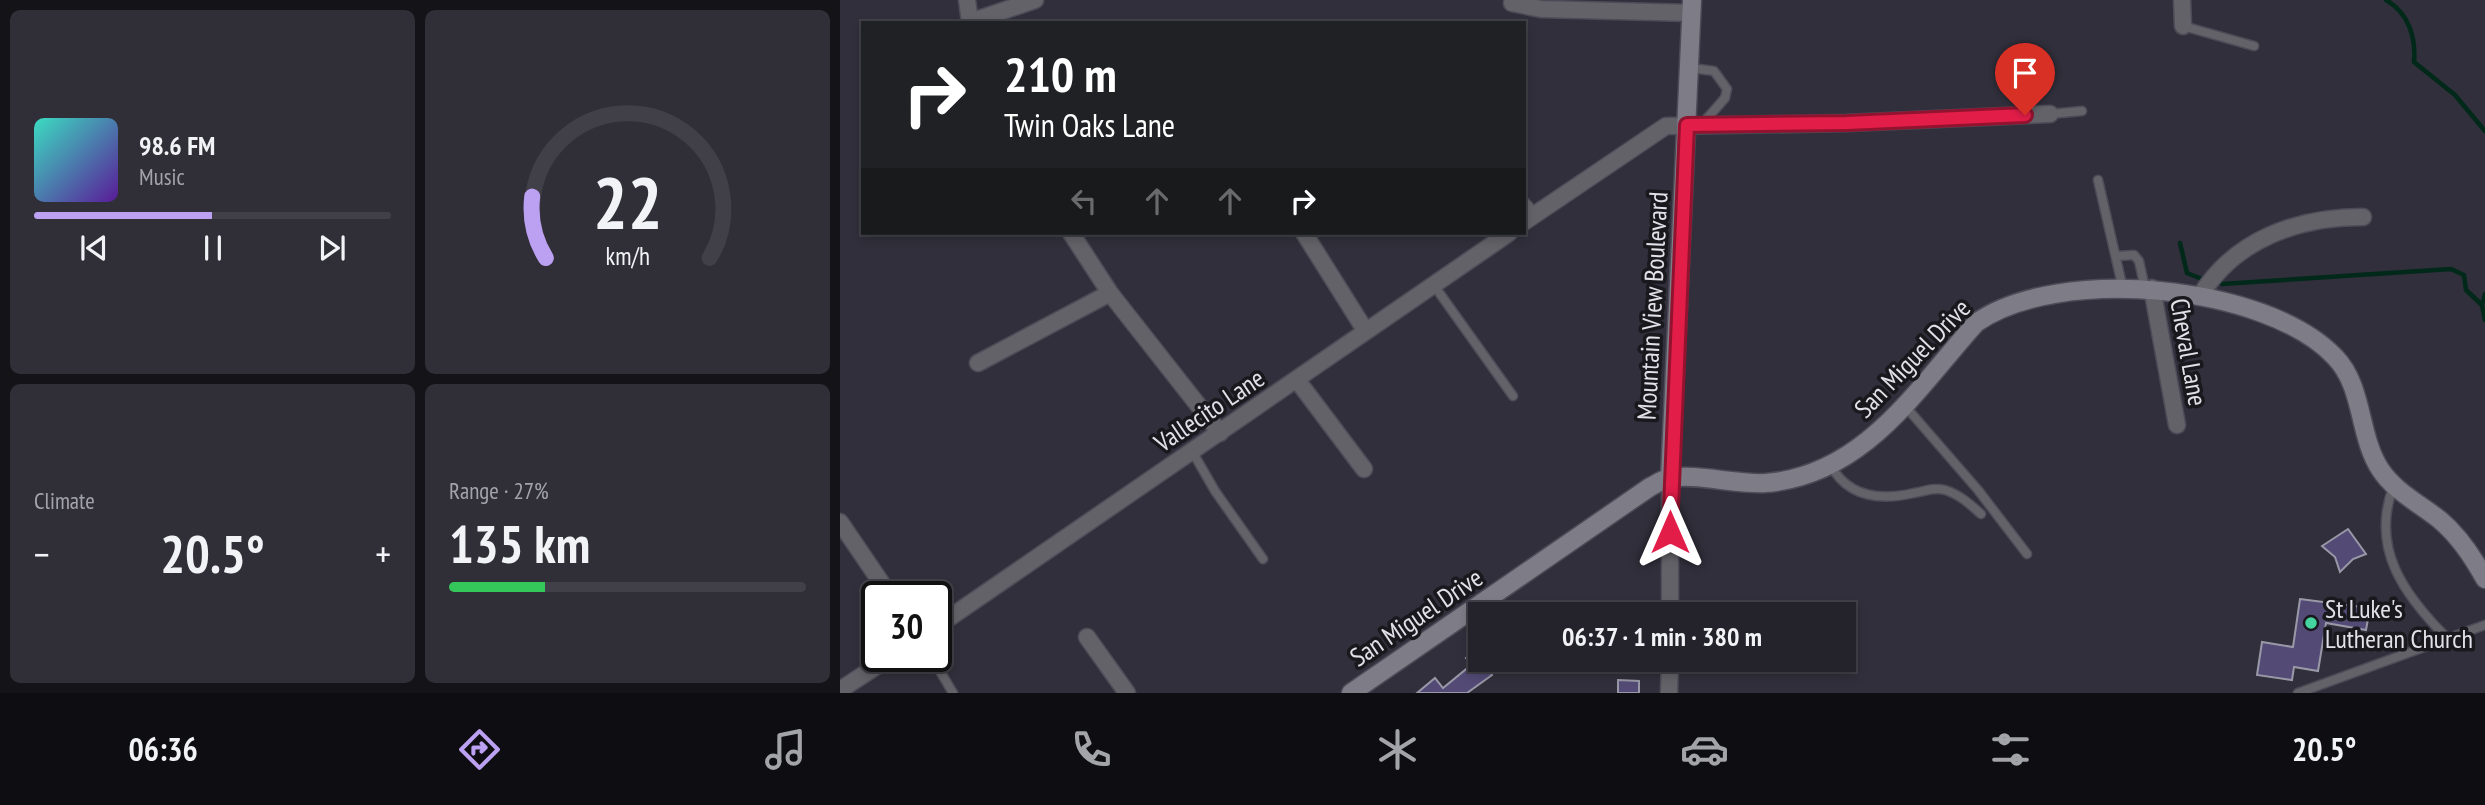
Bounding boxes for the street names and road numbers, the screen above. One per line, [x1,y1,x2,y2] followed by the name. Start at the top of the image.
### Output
[1630,191,1674,421] street label: Mountain View Boulevard
[1847,292,1977,424] street label: San Miguel Drive
[2163,296,2215,408] street label: Cheval Lane
[1147,361,1270,459] street label: Vallecito Lane
[1343,561,1489,673] street label: San Miguel Drive

